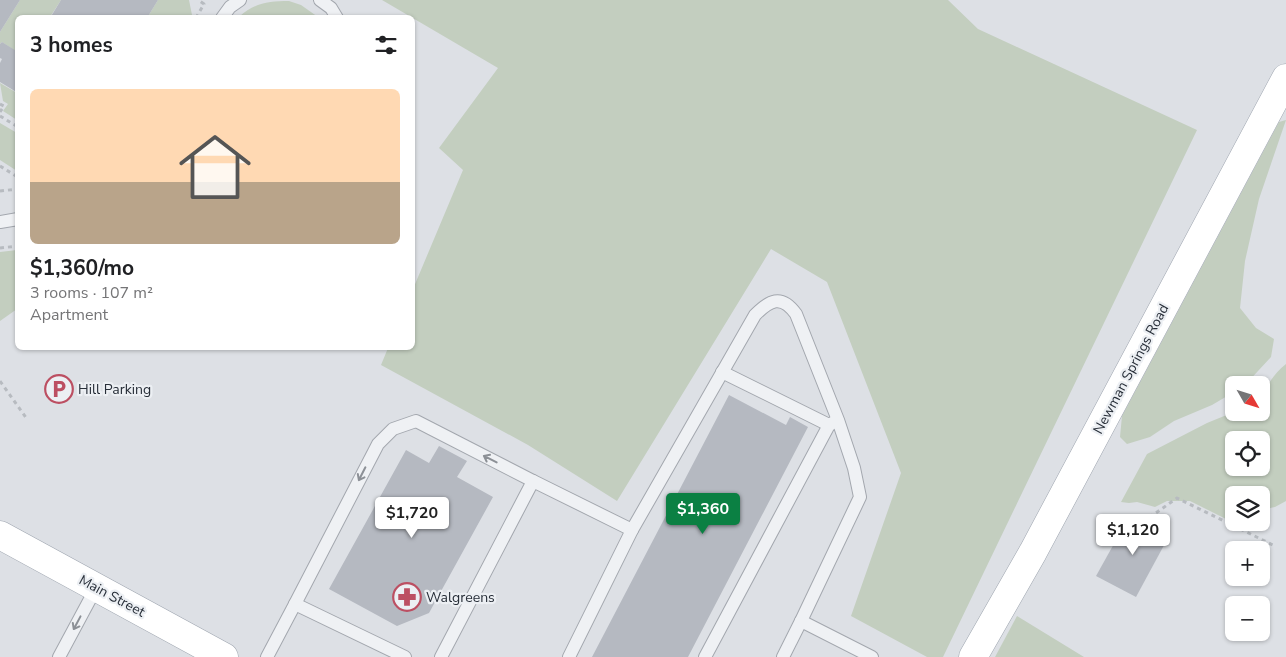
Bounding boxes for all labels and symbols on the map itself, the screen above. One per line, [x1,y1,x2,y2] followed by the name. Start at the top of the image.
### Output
[1089,301,1173,437] street label: Newman Springs Road
[44,374,74,404] parking icon: Hill Parking
[1225,376,1270,421] north arrow
[78,380,151,399] place label: Hill Parking
[482,454,497,464] one-way arrow
[357,466,366,481] one-way arrow
[662,492,744,535] pin: $1,360
[371,496,453,539] pin: $1,720
[1092,514,1174,556] pin: $1,120
[76,571,149,621] street label: Main Street
[392,582,422,612] pharmacy icon: Walgreens
[426,588,495,607] place label: Walgreens
[72,615,82,629] one-way arrow

